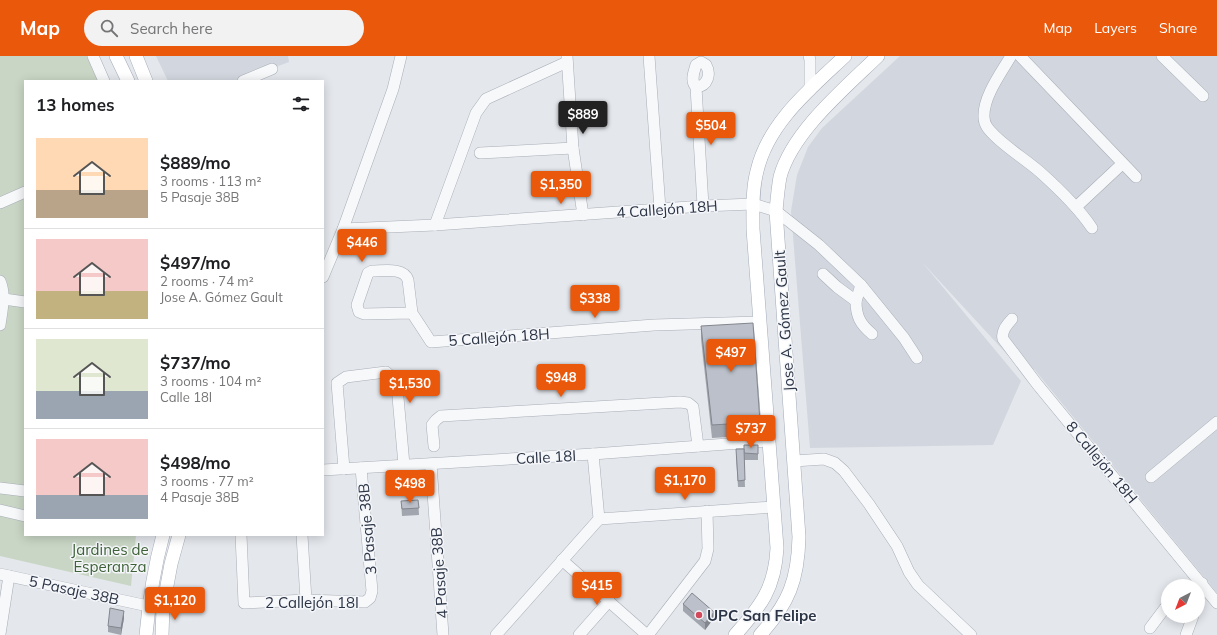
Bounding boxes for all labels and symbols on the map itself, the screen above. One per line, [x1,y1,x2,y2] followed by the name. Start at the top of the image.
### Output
[559,101,607,135] pin: $889
[687,112,735,146] pin: $504
[528,171,594,205] pin: $1,350
[616,196,718,222] street label: 4 Callejón 18H
[338,229,386,263] pin: $446
[770,250,798,392] street label: Jose A. Gómez Gault
[571,285,619,319] pin: $338
[448,324,550,350] street label: 5 Callejón 18H
[707,339,755,373] pin: $497
[537,364,585,398] pin: $948
[377,370,443,404] pin: $1,530
[727,415,775,449] pin: $737
[1062,417,1142,507] street label: 8 Callejón 18H
[515,446,577,468] street label: Calle 18I
[652,467,718,501] pin: $1,170
[386,470,434,504] pin: $498
[354,483,380,575] street label: 3 Pasaje 38B
[426,527,452,619] street label: 4 Pasaje 38B
[71,540,149,576] park label: Jardines de Esperanza
[27,571,121,609] street label: 5 Pasaje 38B
[573,572,621,606] pin: $415
[1161,579,1205,623] north arrow
[142,587,208,621] pin: $1,120
[265,593,359,612] street label: 2 Callejón 18I
[707,606,816,625] place label: UPC San Felipe
[694,610,704,620] marker: UPC San Felipe

